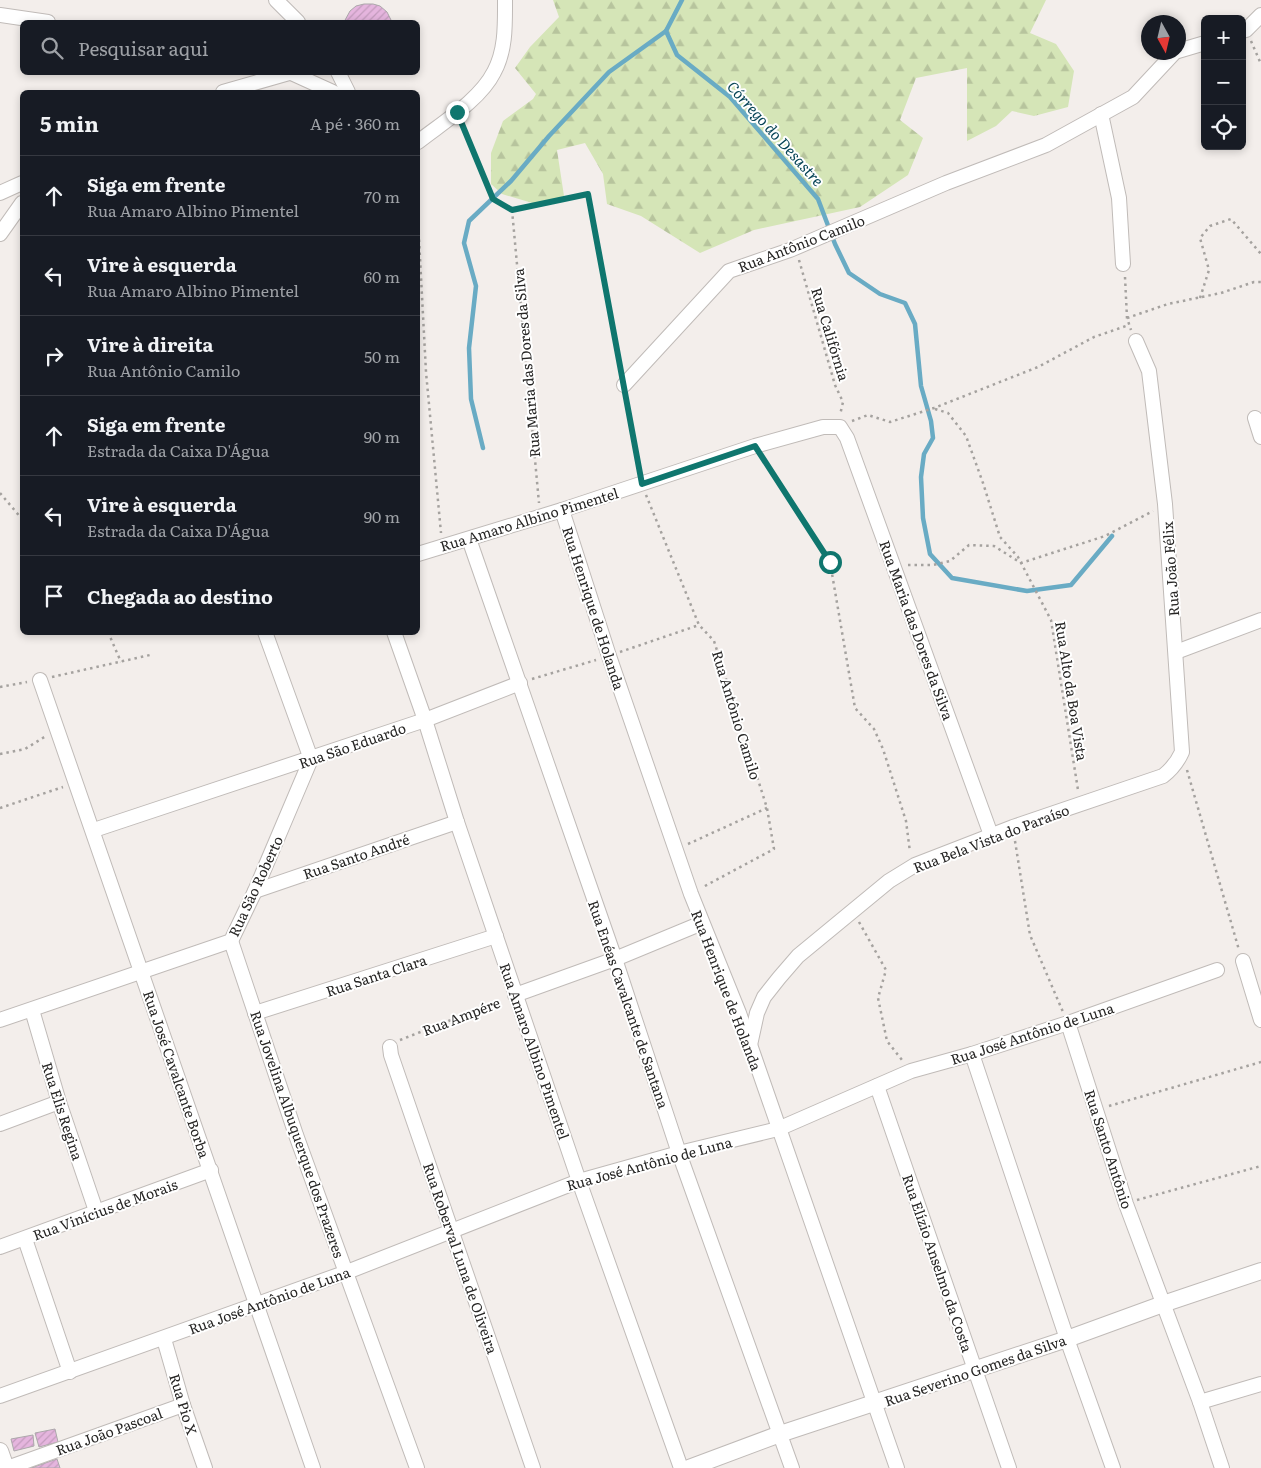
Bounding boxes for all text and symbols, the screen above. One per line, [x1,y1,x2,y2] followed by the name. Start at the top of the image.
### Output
[1141,15,1186,60] north arrow
[1201,15,1246,150] map controls
[1201,15,1246,60] button: +
[20,20,420,75] search box
[38,34,66,62] icon: search
[78,34,208,62] text: Pesquisar aqui
[1201,60,1246,105] button: −
[722,75,830,191] water label: Córrego do Desastre
[446,101,469,124] route end
[1201,105,1246,150] button: locate
[40,107,99,138] text: 5 min
[310,111,400,135] text: A pé · 360 m
[87,170,225,198] text: Siga em frente
[40,182,68,210] icon: ahead
[364,184,400,208] text: 70 m
[87,198,299,222] text: Rua Amaro Albino Pimentel
[735,210,867,276] street label: Rua Antônio Camilo
[87,250,237,278] text: Vire à esquerda
[40,262,68,290] icon: left
[363,264,400,288] text: 60 m
[508,267,544,458] street label: Rua Maria das Dores da Silva
[87,278,299,302] text: Rua Amaro Albino Pimentel
[807,285,855,384] street label: Rua Califórnia
[87,330,214,358] text: Vire à direita
[40,342,68,370] icon: right
[364,344,400,368] text: 50 m
[87,358,240,382] text: Rua Antônio Camilo
[87,410,225,438] text: Siga em frente
[40,422,68,450] icon: ahead
[364,424,400,448] text: 90 m
[87,438,269,462] text: Estrada da Caixa D'Água
[437,482,621,556] street label: Rua Amaro Albino Pimentel
[87,490,237,518] text: Vire à esquerda
[40,502,68,530] icon: left
[364,504,400,528] text: 90 m
[87,518,269,542] text: Estrada da Caixa D'Água
[1157,521,1183,617] street label: Rua João Félix
[558,524,630,693] street label: Rua Henrique de Holanda
[875,537,959,723] street label: Rua Maria das Dores da Silva
[819,551,842,574] route start
[40,582,68,610] icon: arrive
[87,582,273,610] text: Chegada ao destino
[1051,620,1093,763] street label: Rua Alto da Boa Vista
[708,648,766,782] street label: Rua Antônio Camilo
[296,717,408,773] street label: Rua São Eduardo
[910,799,1072,877] street label: Rua Bela Vista do Paraíso
[300,828,412,884] street label: Rua Santo André
[223,832,287,940] street label: Rua São Roberto
[584,897,674,1111] street label: Rua Enéas Cavalcante de Santana
[687,907,767,1074] street label: Rua Henrique de Holanda
[323,949,429,1001] street label: Rua Santa Clara
[495,960,575,1142] street label: Rua Amaro Albino Pimentel
[139,988,215,1161] street label: Rua José Cavalcante Borba
[419,992,503,1040] street label: Rua Ampére
[948,997,1117,1069] street label: Rua José Antônio de Luna
[246,1008,350,1260] street label: Rua Jovelina Albuquerque dos Prazeres
[38,1059,88,1163] street label: Rua Elis Regina
[1080,1087,1138,1211] street label: Rua Santo Antônio
[564,1131,734,1195] street label: Rua José Antônio de Luna
[419,1160,503,1357] street label: Rua Roberval Luna de Oliveira
[898,1171,978,1355] street label: Rua Elízio Anselmo da Costa
[30,1174,180,1244] street label: Rua Vinícius de Morais
[185,1261,353,1339] street label: Rua José Antônio de Luna
[882,1329,1069,1411] street label: Rua Severino Gomes da Silva
[165,1371,203,1437] street label: Rua Pio X
[53,1402,165,1460] street label: Rua João Pascoal

